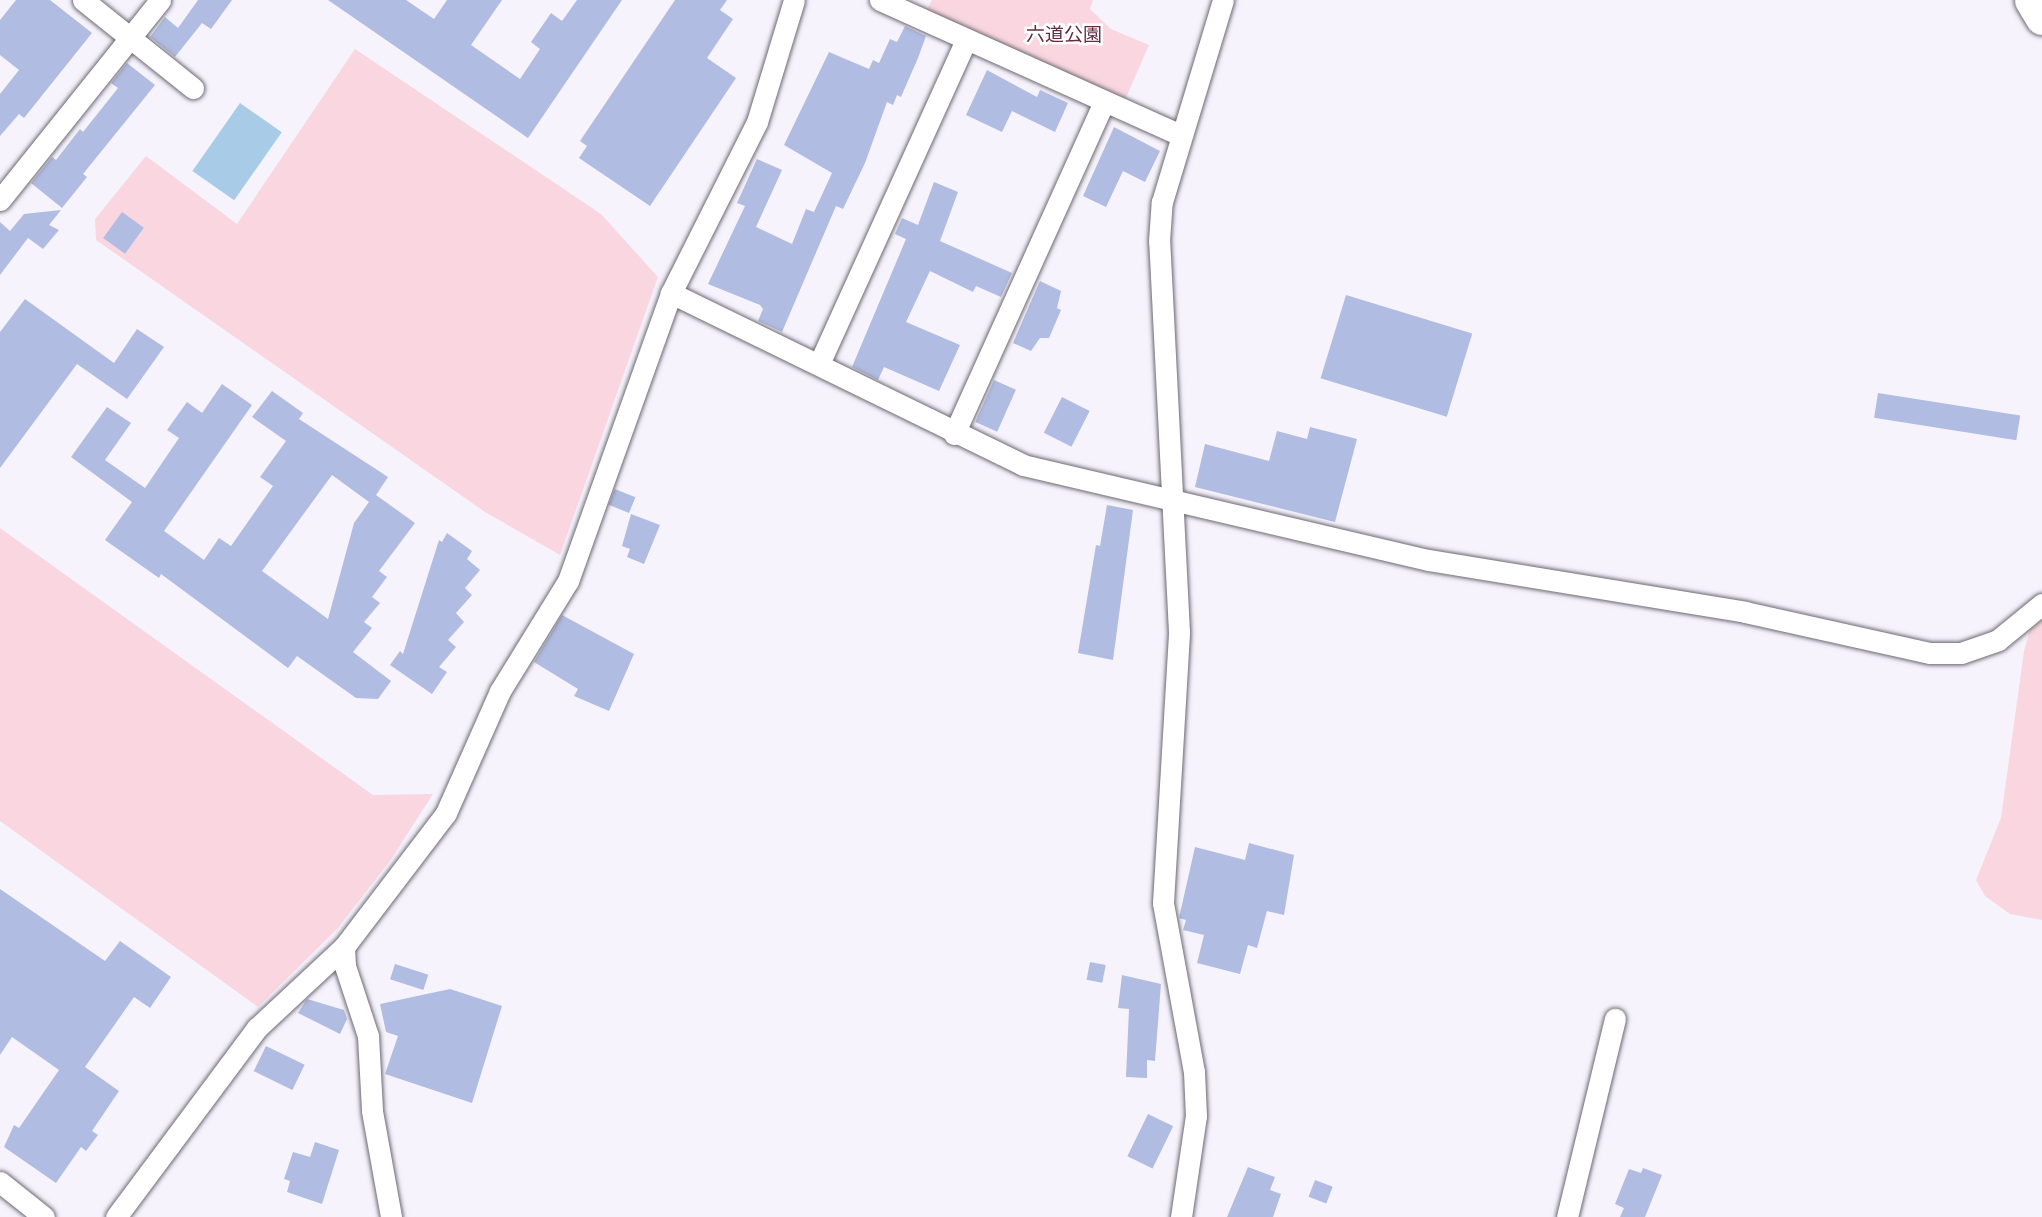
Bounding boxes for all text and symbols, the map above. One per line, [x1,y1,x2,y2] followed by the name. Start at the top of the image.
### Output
[1026,24,1102,46] park label: 六道公園

